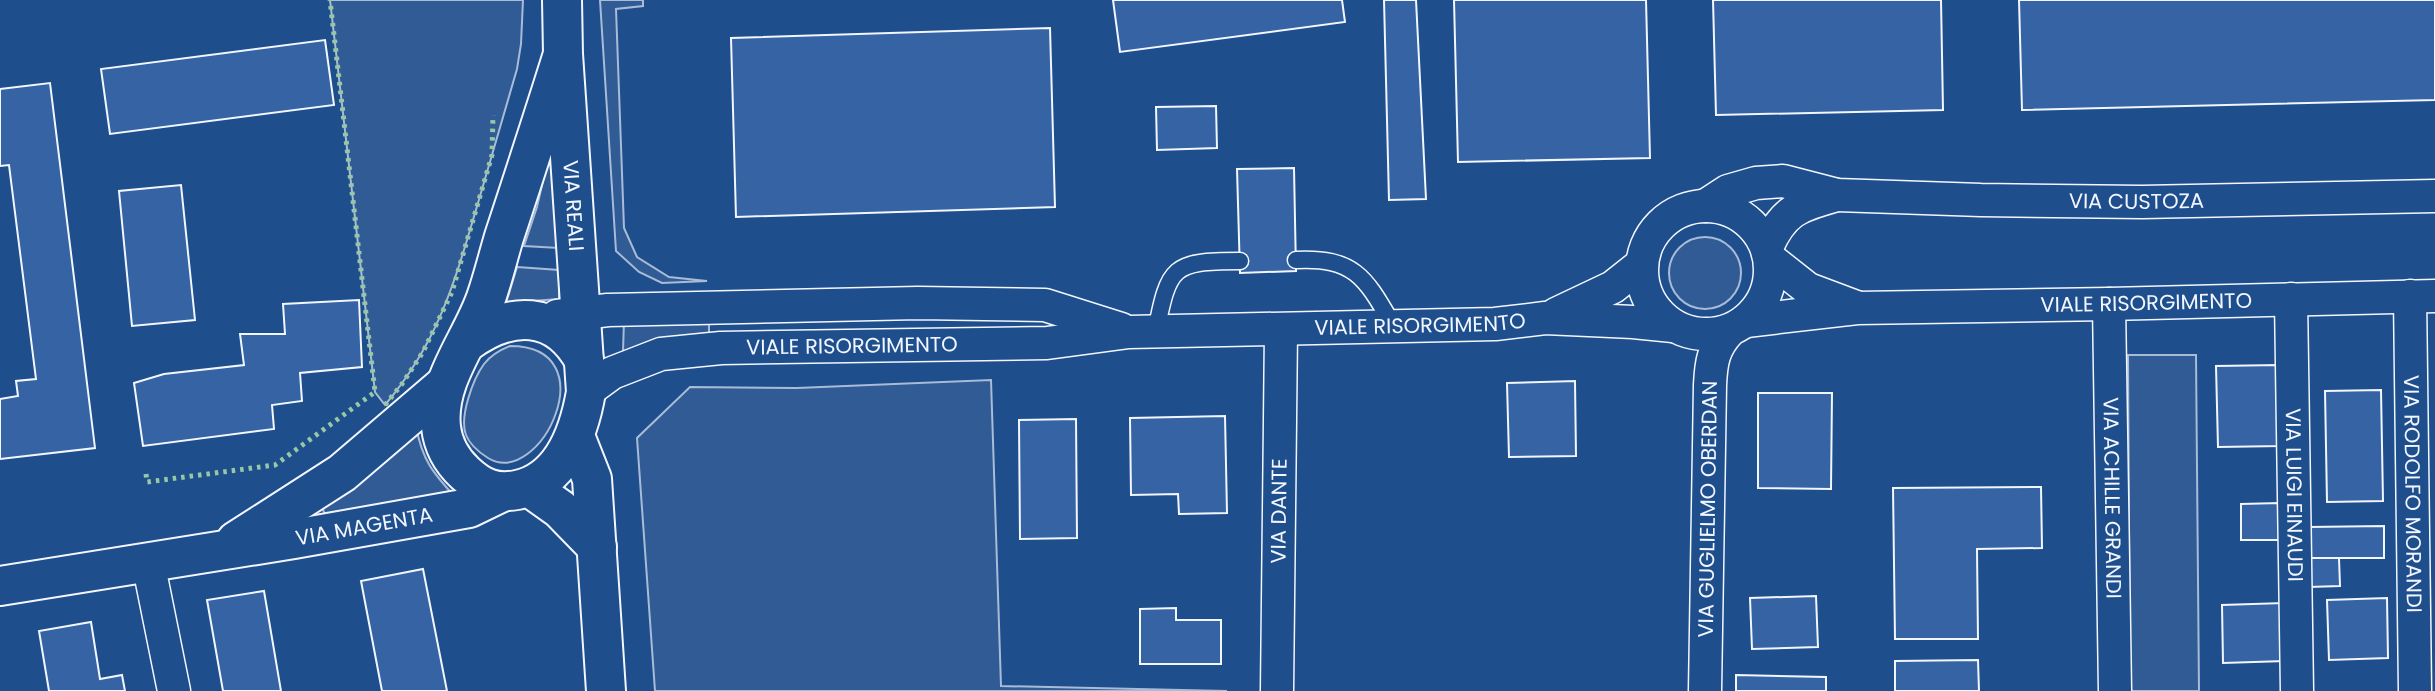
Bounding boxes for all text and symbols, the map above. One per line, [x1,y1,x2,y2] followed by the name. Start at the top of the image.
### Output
[556,159,591,252] street label: VIA REALI
[2069,186,2204,216] street label: VIA CUSTOZA
[2040,285,2252,319] street label: VIALE RISORGIMENTO
[1314,305,1527,342] street label: VIALE RISORGIMENTO
[746,329,958,362] street label: VIALE RISORGIMENTO
[2397,375,2429,613] street label: VIA RODOLFO MORANDI
[1691,380,1724,638] street label: VIA GUGLIELMO OBERDAN
[2096,397,2129,599] street label: VIA ACHILLE GRANDI
[2279,408,2310,582] street label: VIA LUIGI EINAUDI
[1263,458,1294,564] street label: VIA DANTE
[293,500,435,552] street label: VIA MAGENTA

